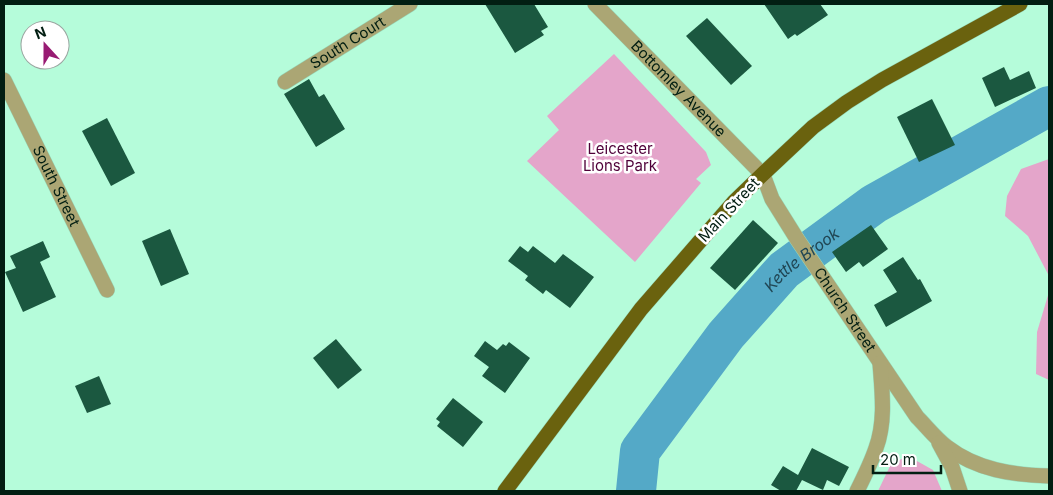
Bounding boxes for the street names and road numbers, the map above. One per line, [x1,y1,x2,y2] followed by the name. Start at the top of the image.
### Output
[306,12,389,73] street label: South Court
[627,36,730,141] street label: Bottomley Avenue
[29,142,84,229] street label: South Street
[694,173,763,246] street label: Main Street
[810,264,881,356] street label: Church Street

